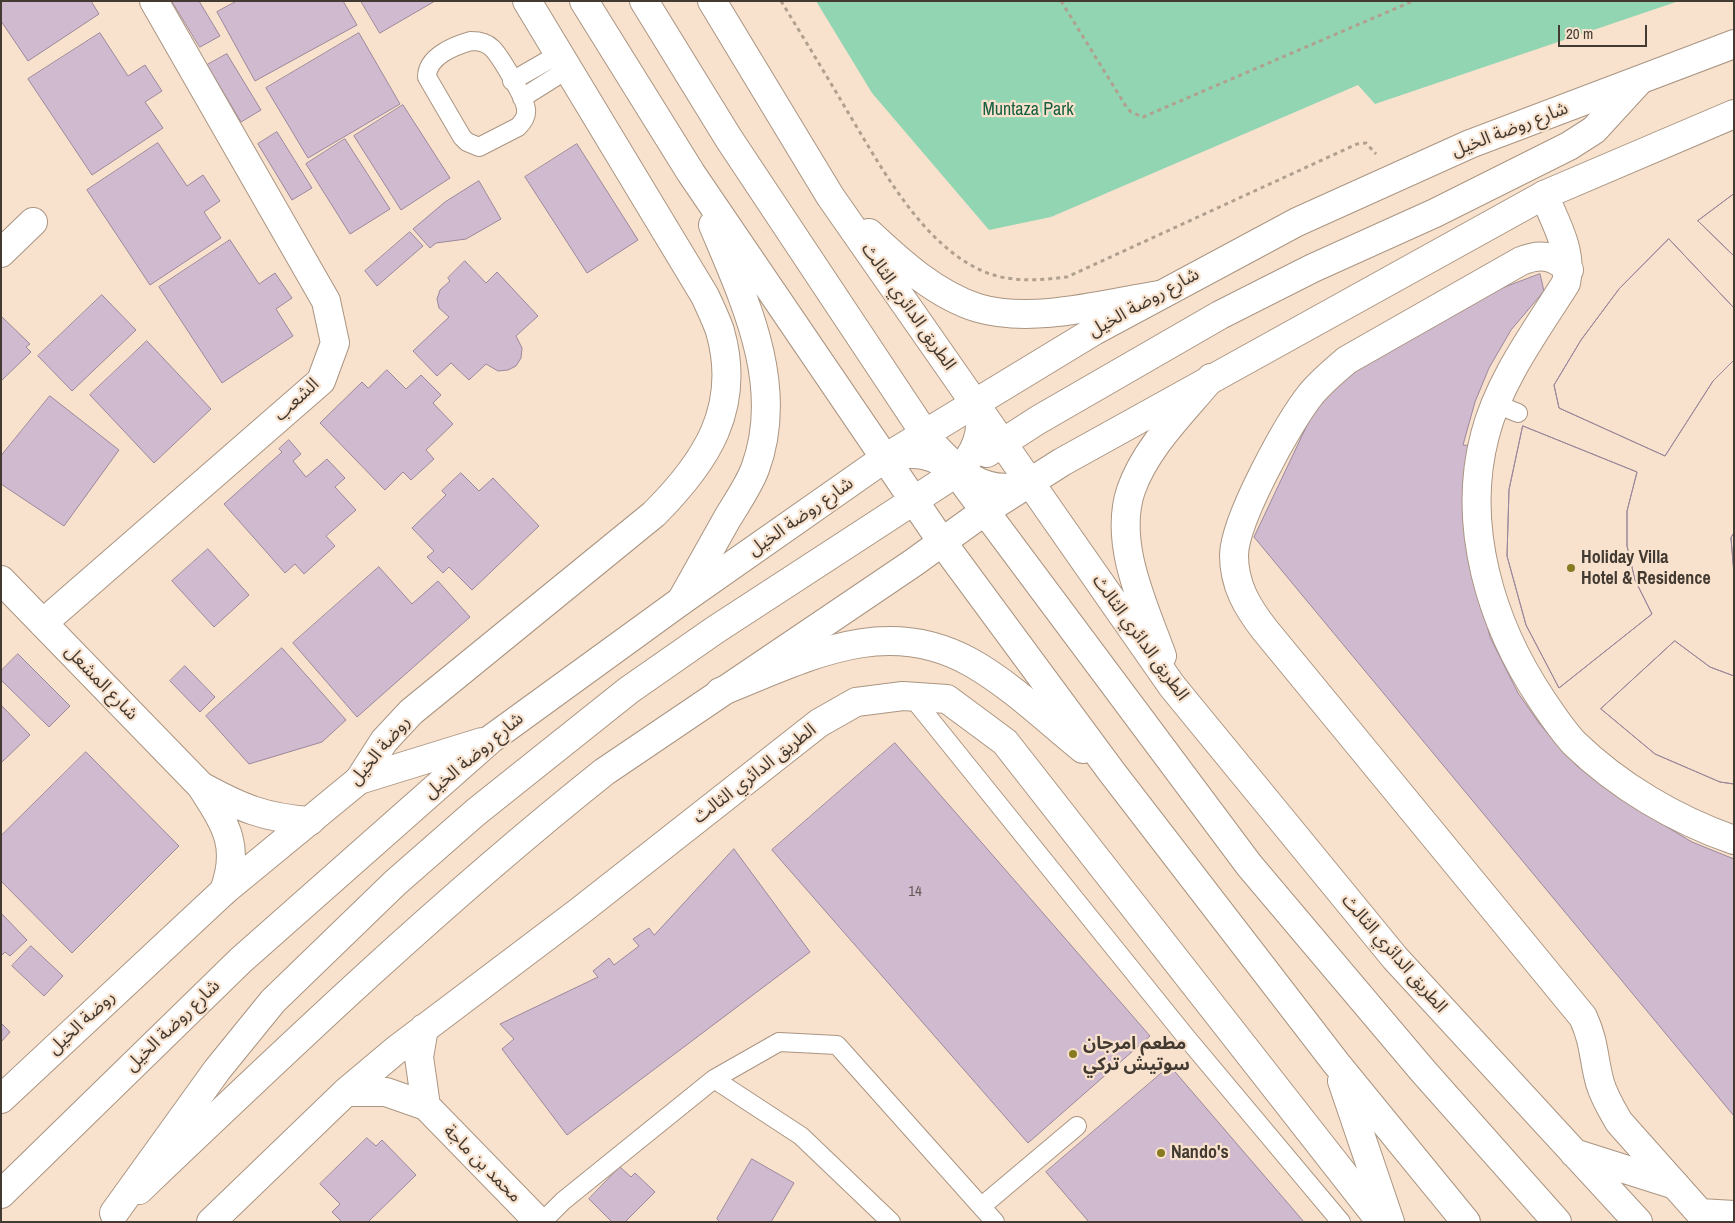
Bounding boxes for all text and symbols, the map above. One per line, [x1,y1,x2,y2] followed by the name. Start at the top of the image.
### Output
[1560,15,1649,47] scale bar
[1566,23,1593,44] text: 20 m
[1449,98,1571,162] street label: شارع روضة الخيل
[982,99,1074,121] park label: Muntaza Park
[856,239,960,375] street label: الطريق الدائري الثالث
[1085,264,1203,342] street label: شارع روضة الخيل
[270,374,324,426] street label: الشعب
[744,473,858,561] street label: شارع روضة الخيل
[1581,547,1711,590] place label: Holiday Villa Hotel & Residence
[1565,562,1577,574] marker: Holiday Villa Hotel & Residence
[1087,571,1193,705] street label: الطريق الدائري الثالث
[60,641,142,725] street label: شارع المشعل
[420,708,528,804] street label: شارع روضة الخيل
[345,712,415,790] street label: روضة الخيل
[689,719,821,829] street label: الطريق الدائري الثالث
[908,883,922,901] house number: 14
[1337,890,1451,1018] street label: الطريق الدائري الثالث
[121,975,225,1077] street label: شارع روضة الخيل
[44,986,120,1060] street label: روضة الخيل
[1083,1033,1190,1076] place label: مطعم امرجان سوتيش تركي
[1067,1048,1079,1060] marker: مطعم امرجان سوتيش تركي
[439,1121,525,1207] street label: محمد بن ماجة
[1171,1142,1229,1164] place label: Nando's
[1155,1147,1167,1159] marker: Nando's

